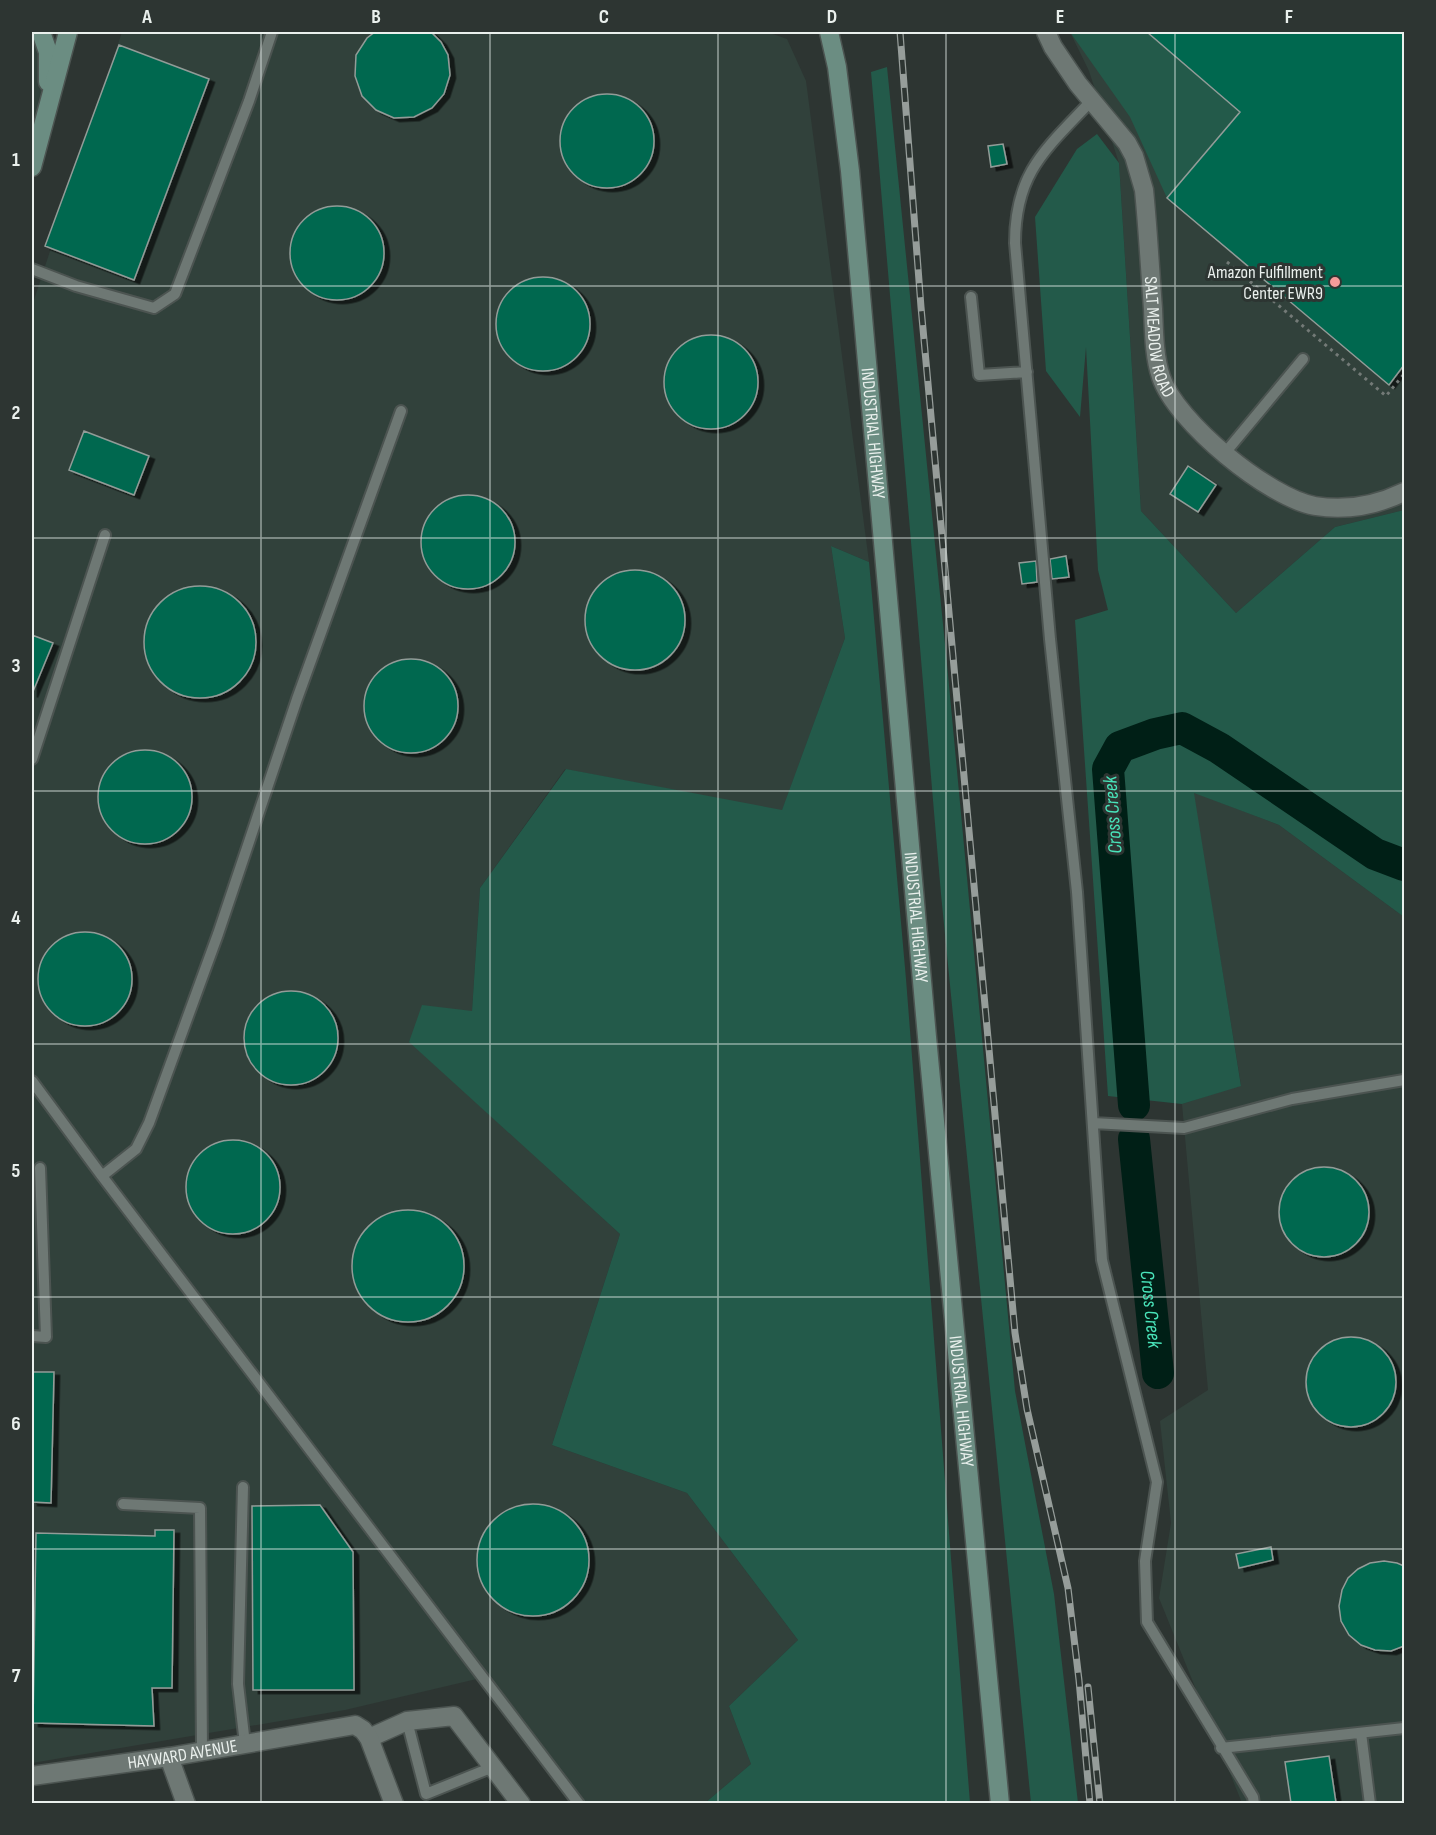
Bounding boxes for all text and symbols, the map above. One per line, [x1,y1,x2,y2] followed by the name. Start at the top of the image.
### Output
[141,5,152,29] text: A
[371,5,381,29] text: B
[599,5,609,29] text: C
[827,5,837,29] text: D
[1056,5,1064,29] text: E
[1285,5,1293,29] text: F
[12,148,20,172] text: 1
[1207,262,1323,304] place label: Amazon Fulfillment Center EWR9
[1328,275,1342,289] marker: Amazon Fulfillment Center EWR9
[1140,276,1179,401] street label: SALT MEADOW ROAD
[857,367,889,500] street label: INDUSTRIAL HIGHWAY
[12,401,20,425] text: 2
[12,654,21,678] text: 3
[1098,775,1128,855] water label: Cross Creek
[900,851,932,984] street label: INDUSTRIAL HIGHWAY
[11,906,21,930] text: 4
[12,1159,21,1183] text: 5
[1135,1269,1166,1350] water label: Cross Creek
[944,1335,978,1468] street label: INDUSTRIAL HIGHWAY
[11,1412,21,1436] text: 6
[12,1664,21,1688] text: 7
[126,1735,239,1774] street label: HAYWARD AVENUE

